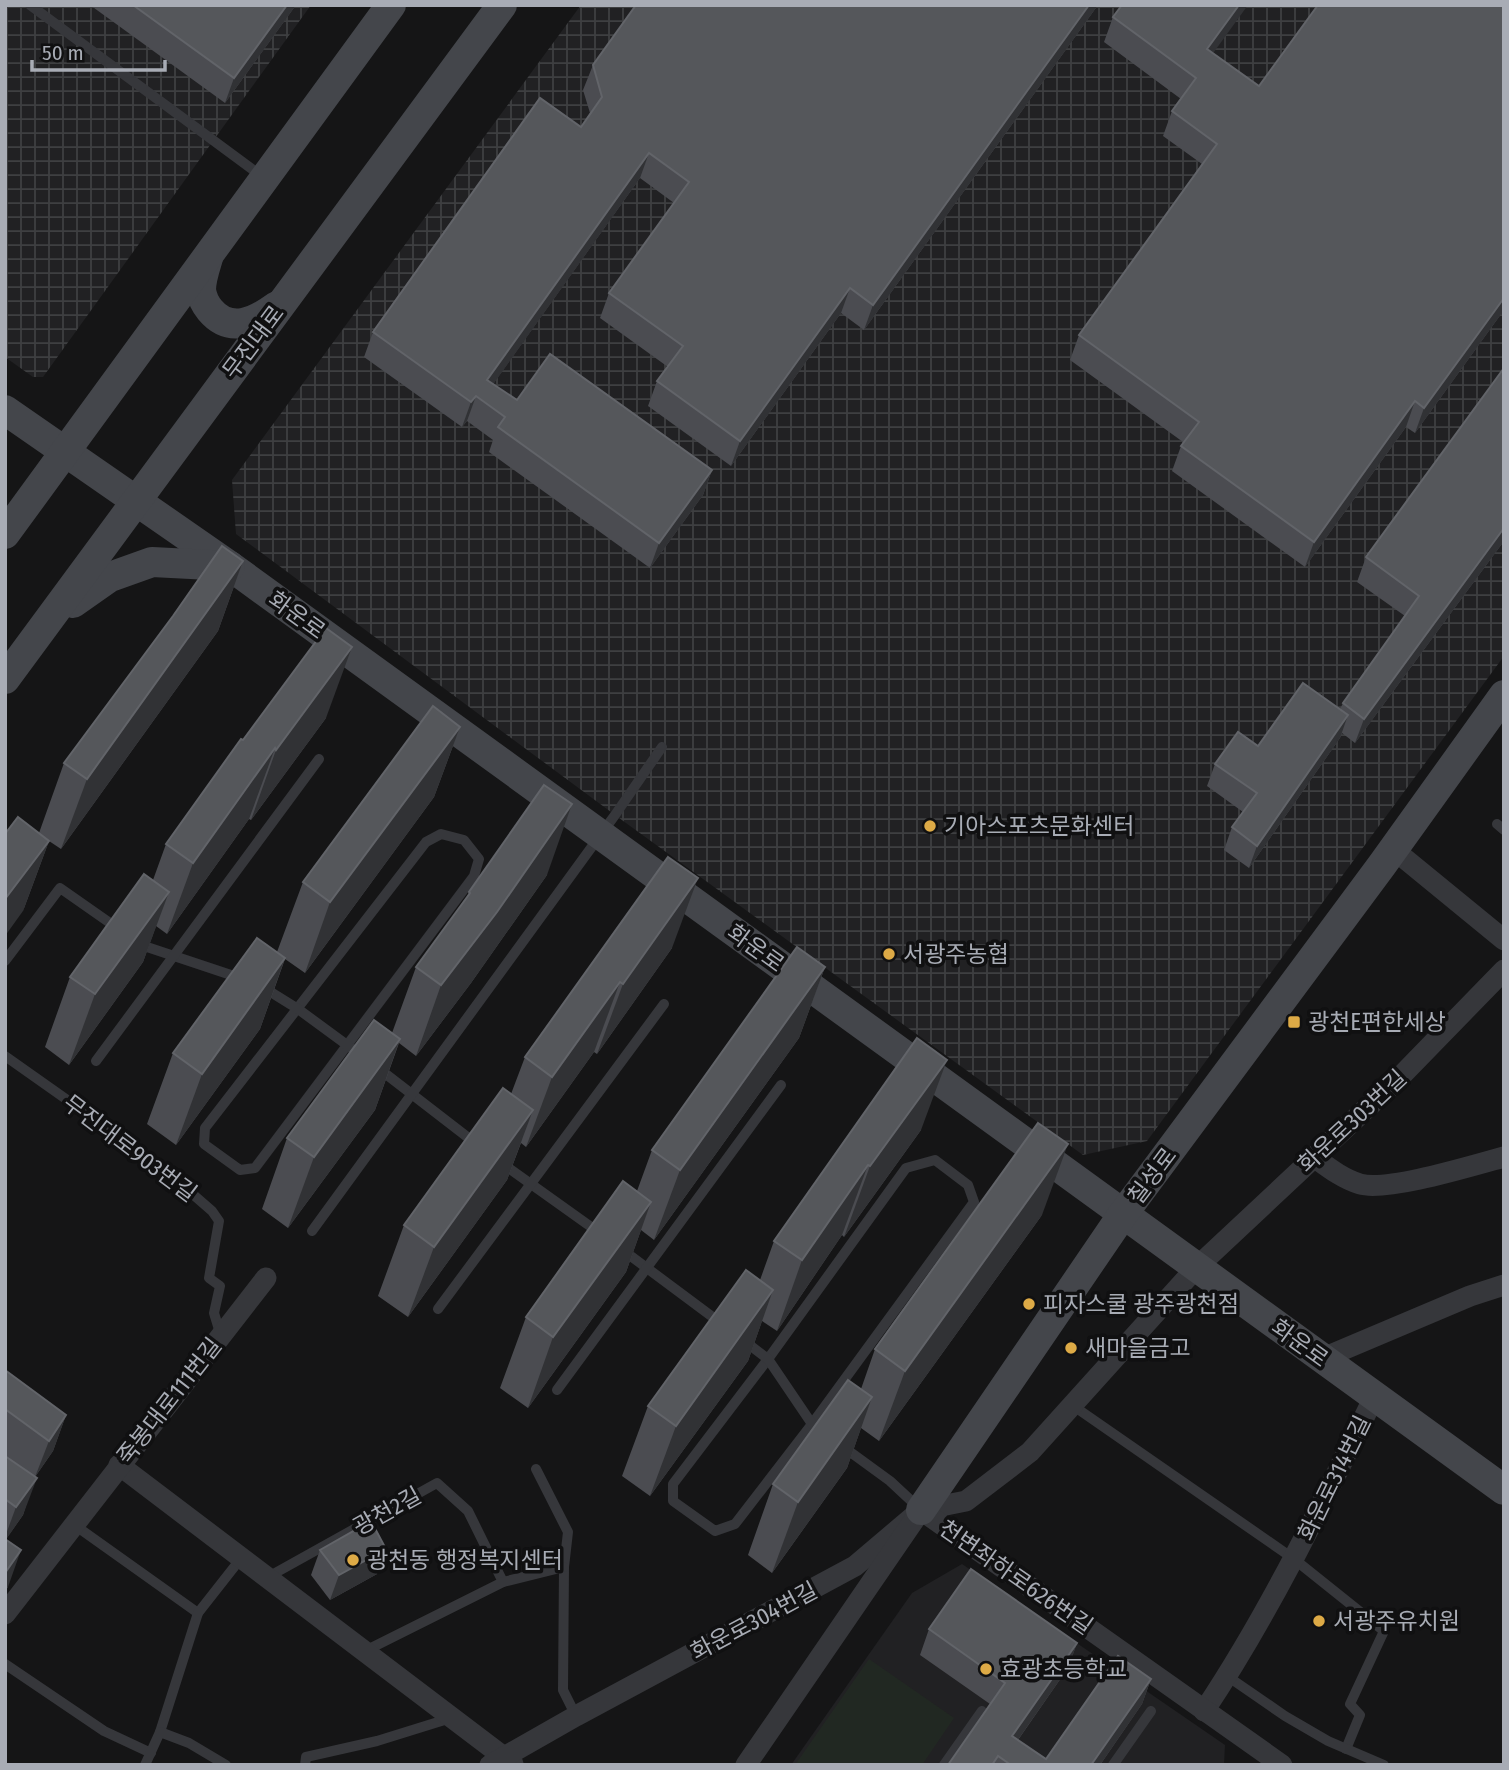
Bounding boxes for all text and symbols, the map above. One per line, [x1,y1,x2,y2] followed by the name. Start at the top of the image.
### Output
[32,28,164,72] scale bar
[42,40,84,66] text: 50 m
[216,300,290,384] street label: 무진대로
[263,585,331,645] street label: 화운로
[944,812,1134,840] place label: 기아스포츠문화센터
[922,818,938,834] marker: 기아스포츠문화센터
[722,918,790,978] street label: 화운로
[903,940,1009,968] place label: 서광주농협
[881,946,897,962] marker: 서광주농협
[1308,1008,1446,1036] place label: 광천E편한세상
[1286,1014,1302,1030] marker: 광천E편한세상
[1292,1064,1412,1178] street label: 화운로303번길
[58,1089,202,1207] street label: 무진대로903번길
[1122,1142,1182,1210] street label: 칠성로
[1043,1290,1239,1318] place label: 피자스쿨 광주광천점
[1021,1296,1037,1312] marker: 피자스쿨 광주광천점
[1266,1313,1334,1373] street label: 화운로
[111,1332,227,1470] street label: 죽봉대로111번길
[1085,1334,1191,1362] place label: 새마을금고
[1063,1340,1079,1356] marker: 새마을금고
[1292,1411,1376,1545] street label: 화운로314번길
[348,1481,426,1541] street label: 광천2길
[934,1514,1098,1640] street label: 천변좌하로626번길
[367,1546,563,1574] place label: 광천동 행정복지센터
[345,1552,361,1568] marker: 광천동 행정복지센터
[686,1576,822,1666] street label: 화운로304번길
[1333,1607,1460,1635] place label: 서광주유치원
[1311,1613,1327,1629] marker: 서광주유치원
[1000,1655,1127,1683] place label: 효광초등학교
[978,1661,994,1677] marker: 효광초등학교

